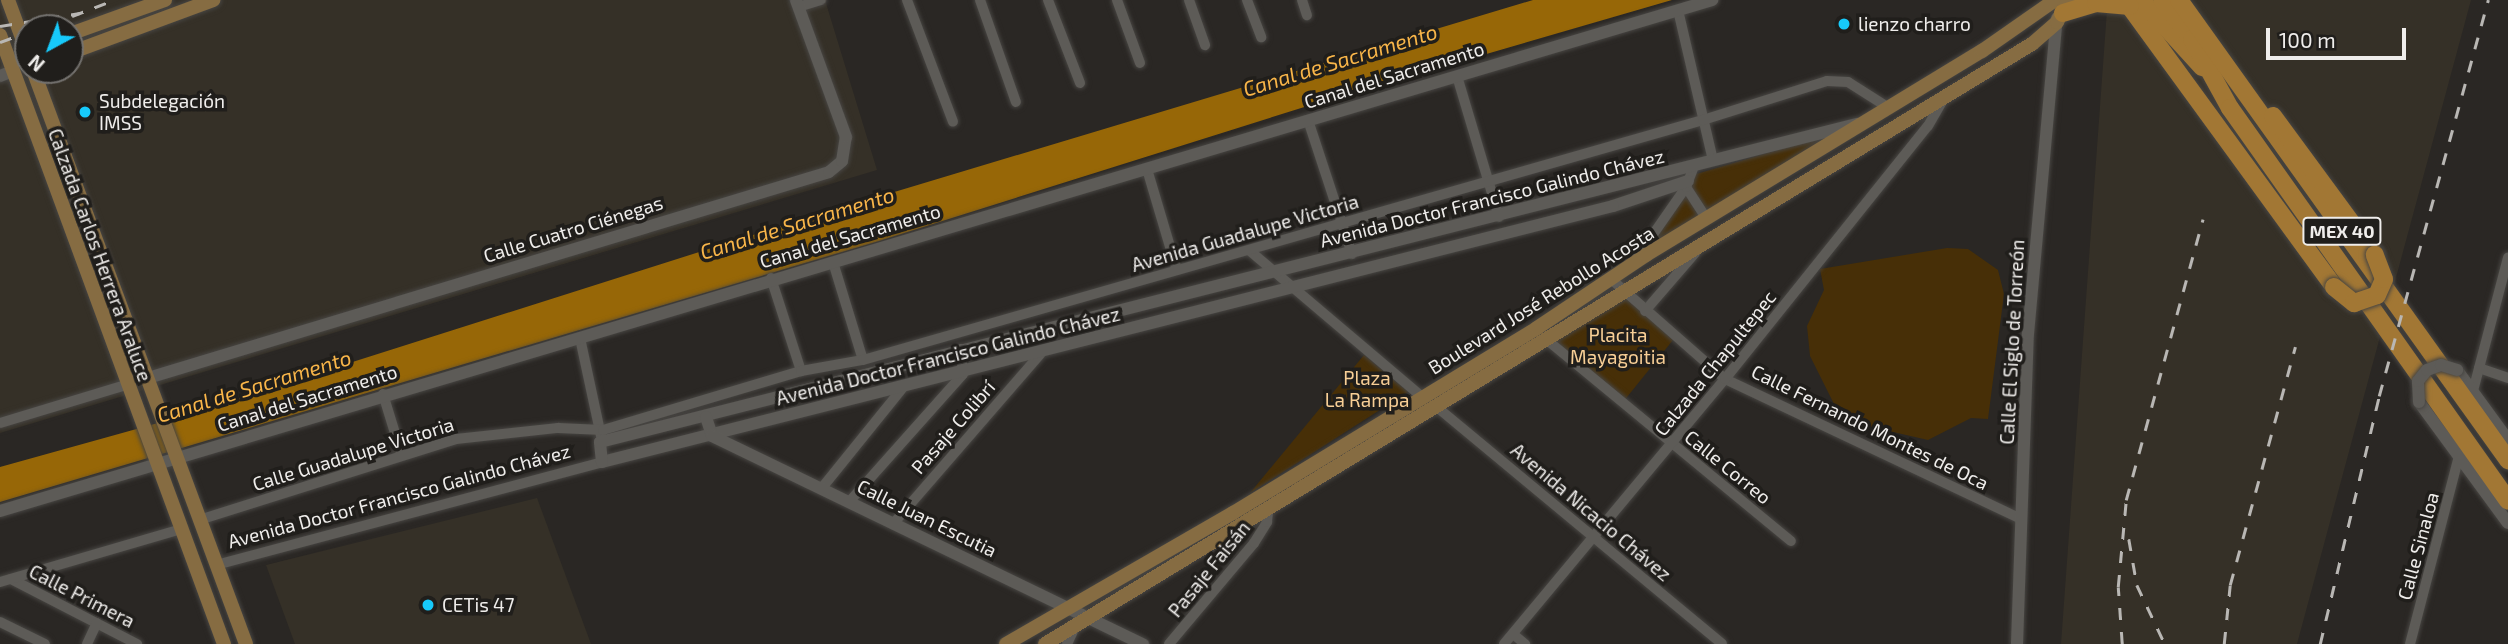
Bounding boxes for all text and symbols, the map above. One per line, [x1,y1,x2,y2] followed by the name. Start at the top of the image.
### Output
[1858,13,1971,35] place label: lienzo charro
[14,14,84,84] north arrow
[2270,14,2410,58] scale bar
[1836,16,1852,32] marker: lienzo charro
[1240,18,1440,102] water label: Canal de Sacramento
[2279,27,2336,52] text: 100 m
[1301,37,1487,113] street label: Canal del Sacramento
[23,51,49,77] text: N
[99,90,225,134] place label: Subdelegación IMSS
[77,104,93,120] marker: Subdelegación IMSS
[43,125,157,385] street label: Calzada Carlos Herrera Araluce
[1317,144,1667,252] street label: Avenida Doctor Francisco Galindo Chávez
[697,181,897,265] water label: Canal de Sacramento
[1129,190,1361,276] street label: Avenida Guadalupe Victoria
[481,191,665,267] street label: Calle Cuatro Ciénegas
[757,199,943,273] street label: Canal del Sacramento
[2302,216,2382,246] road number: MEX 40
[1424,221,1658,379] street label: Boulevard José Rebollo Acosta
[1995,238,2029,446] street label: Calle El Siglo de Torreón
[1649,286,1781,440] street label: Calzada Chapultepec
[773,302,1123,410] street label: Avenida Doctor Francisco Galindo Chávez
[1570,324,1666,368] park label: Placita Mayagoitia
[154,344,354,428] water label: Canal de Sacramento
[214,360,400,436] street label: Canal del Sacramento
[1748,360,1992,494] street label: Calle Fernando Montes de Oca
[1325,367,1409,411] park label: Plaza La Rampa
[906,376,1000,478] street label: Pasaje Colibrí
[249,412,457,496] street label: Calle Guadalupe Victoria
[1680,425,1776,509] street label: Calle Correo
[1506,438,1676,586] street label: Avenida Nicacio Chávez
[225,439,573,553] street label: Avenida Doctor Francisco Galindo Chávez
[853,474,1001,562] street label: Calle Juan Escutia
[2393,490,2443,602] street label: Calle Sinaloa
[1163,516,1255,622] street label: Pasaje Faisán
[25,560,139,632] street label: Calle Primera
[442,594,515,616] place label: CETis 47
[420,597,436,613] marker: CETis 47

